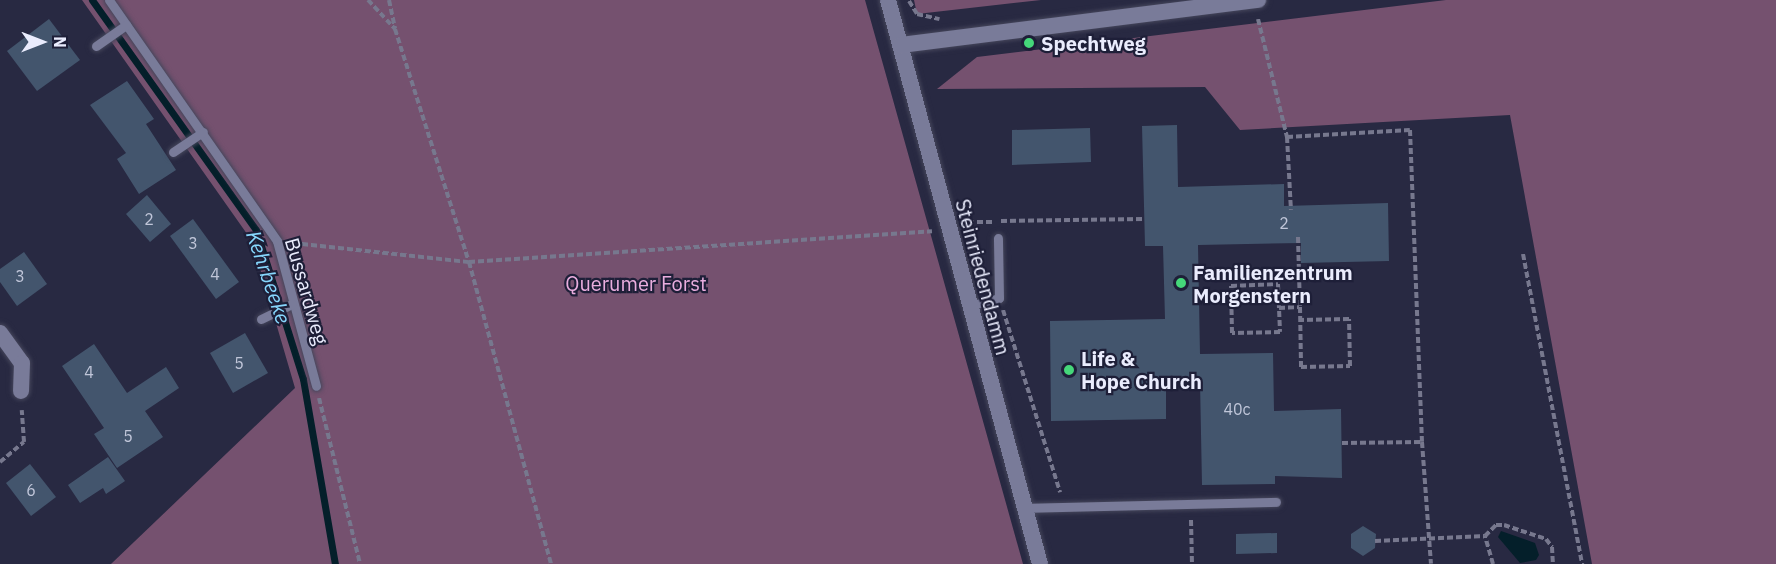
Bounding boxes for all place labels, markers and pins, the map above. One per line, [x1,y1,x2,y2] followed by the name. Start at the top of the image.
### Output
[1041,31,1146,55] place label: Spechtweg
[1022,36,1036,50] marker: Spechtweg
[1193,260,1353,307] place label: Familienzentrum Morgenstern
[1174,276,1188,290] marker: Familienzentrum Morgenstern
[1081,346,1202,393] place label: Life & Hope Church
[1062,363,1076,377] marker: Life & Hope Church

